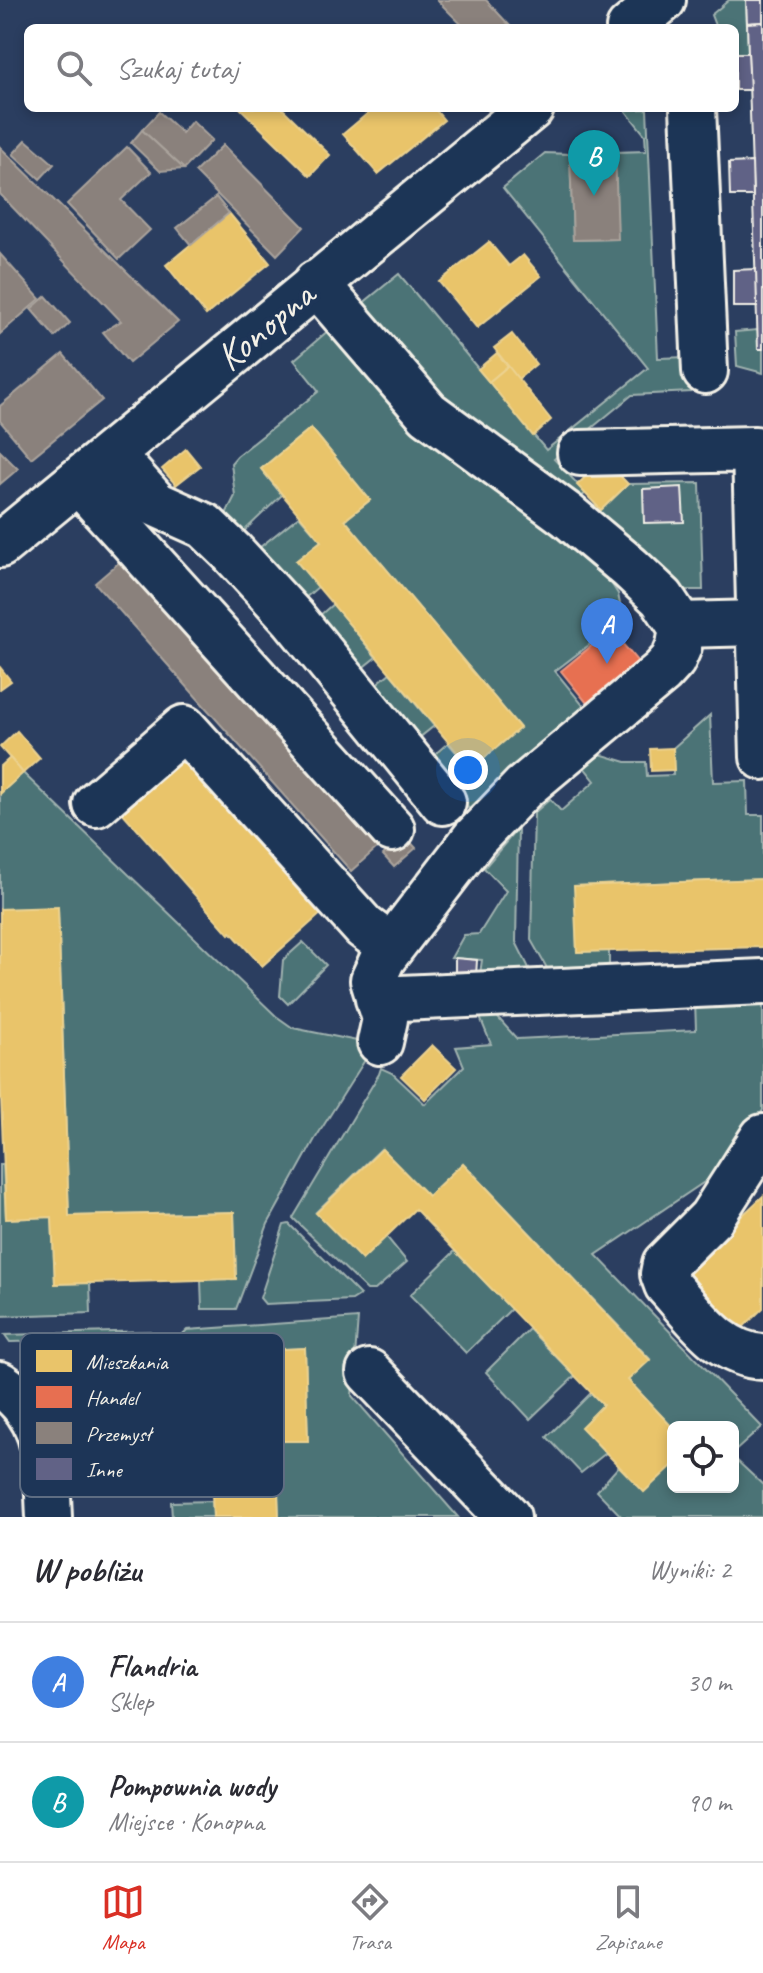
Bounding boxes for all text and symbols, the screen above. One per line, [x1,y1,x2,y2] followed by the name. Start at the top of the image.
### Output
[24,24,739,112] search box
[52,46,96,90] icon: search
[116,49,238,87] text: Szukaj tutaj
[568,130,620,196] pin: B
[205,268,327,382] street label: Konopna
[581,598,633,664] pin: A
[448,750,488,790] your location
[20,1333,284,1497] legend
[86,1348,169,1376] text: Mieszkania
[86,1384,142,1412] text: Handel
[86,1420,155,1448] text: Przemysł
[667,1421,739,1493] map controls
[667,1421,739,1493] button: locate
[86,1456,123,1484] text: Inne
[32,1548,141,1591] text: W pobliżu
[649,1553,731,1586] text: Wyniki: 2
[108,1647,196,1685] text: Flandria
[51,1666,65,1699] text: A
[687,1666,731,1699] text: 30 m
[108,1685,153,1718] text: Sklep
[108,1767,276,1805] text: Pompownia wody
[51,1786,65,1819] text: B
[687,1786,731,1819] text: 90 m
[108,1805,264,1838] text: Miejsce · Konopna
[101,1880,145,1956] tab: Mapa
[348,1880,392,1956] tab: Trasa
[595,1880,662,1956] tab: Zapisane

